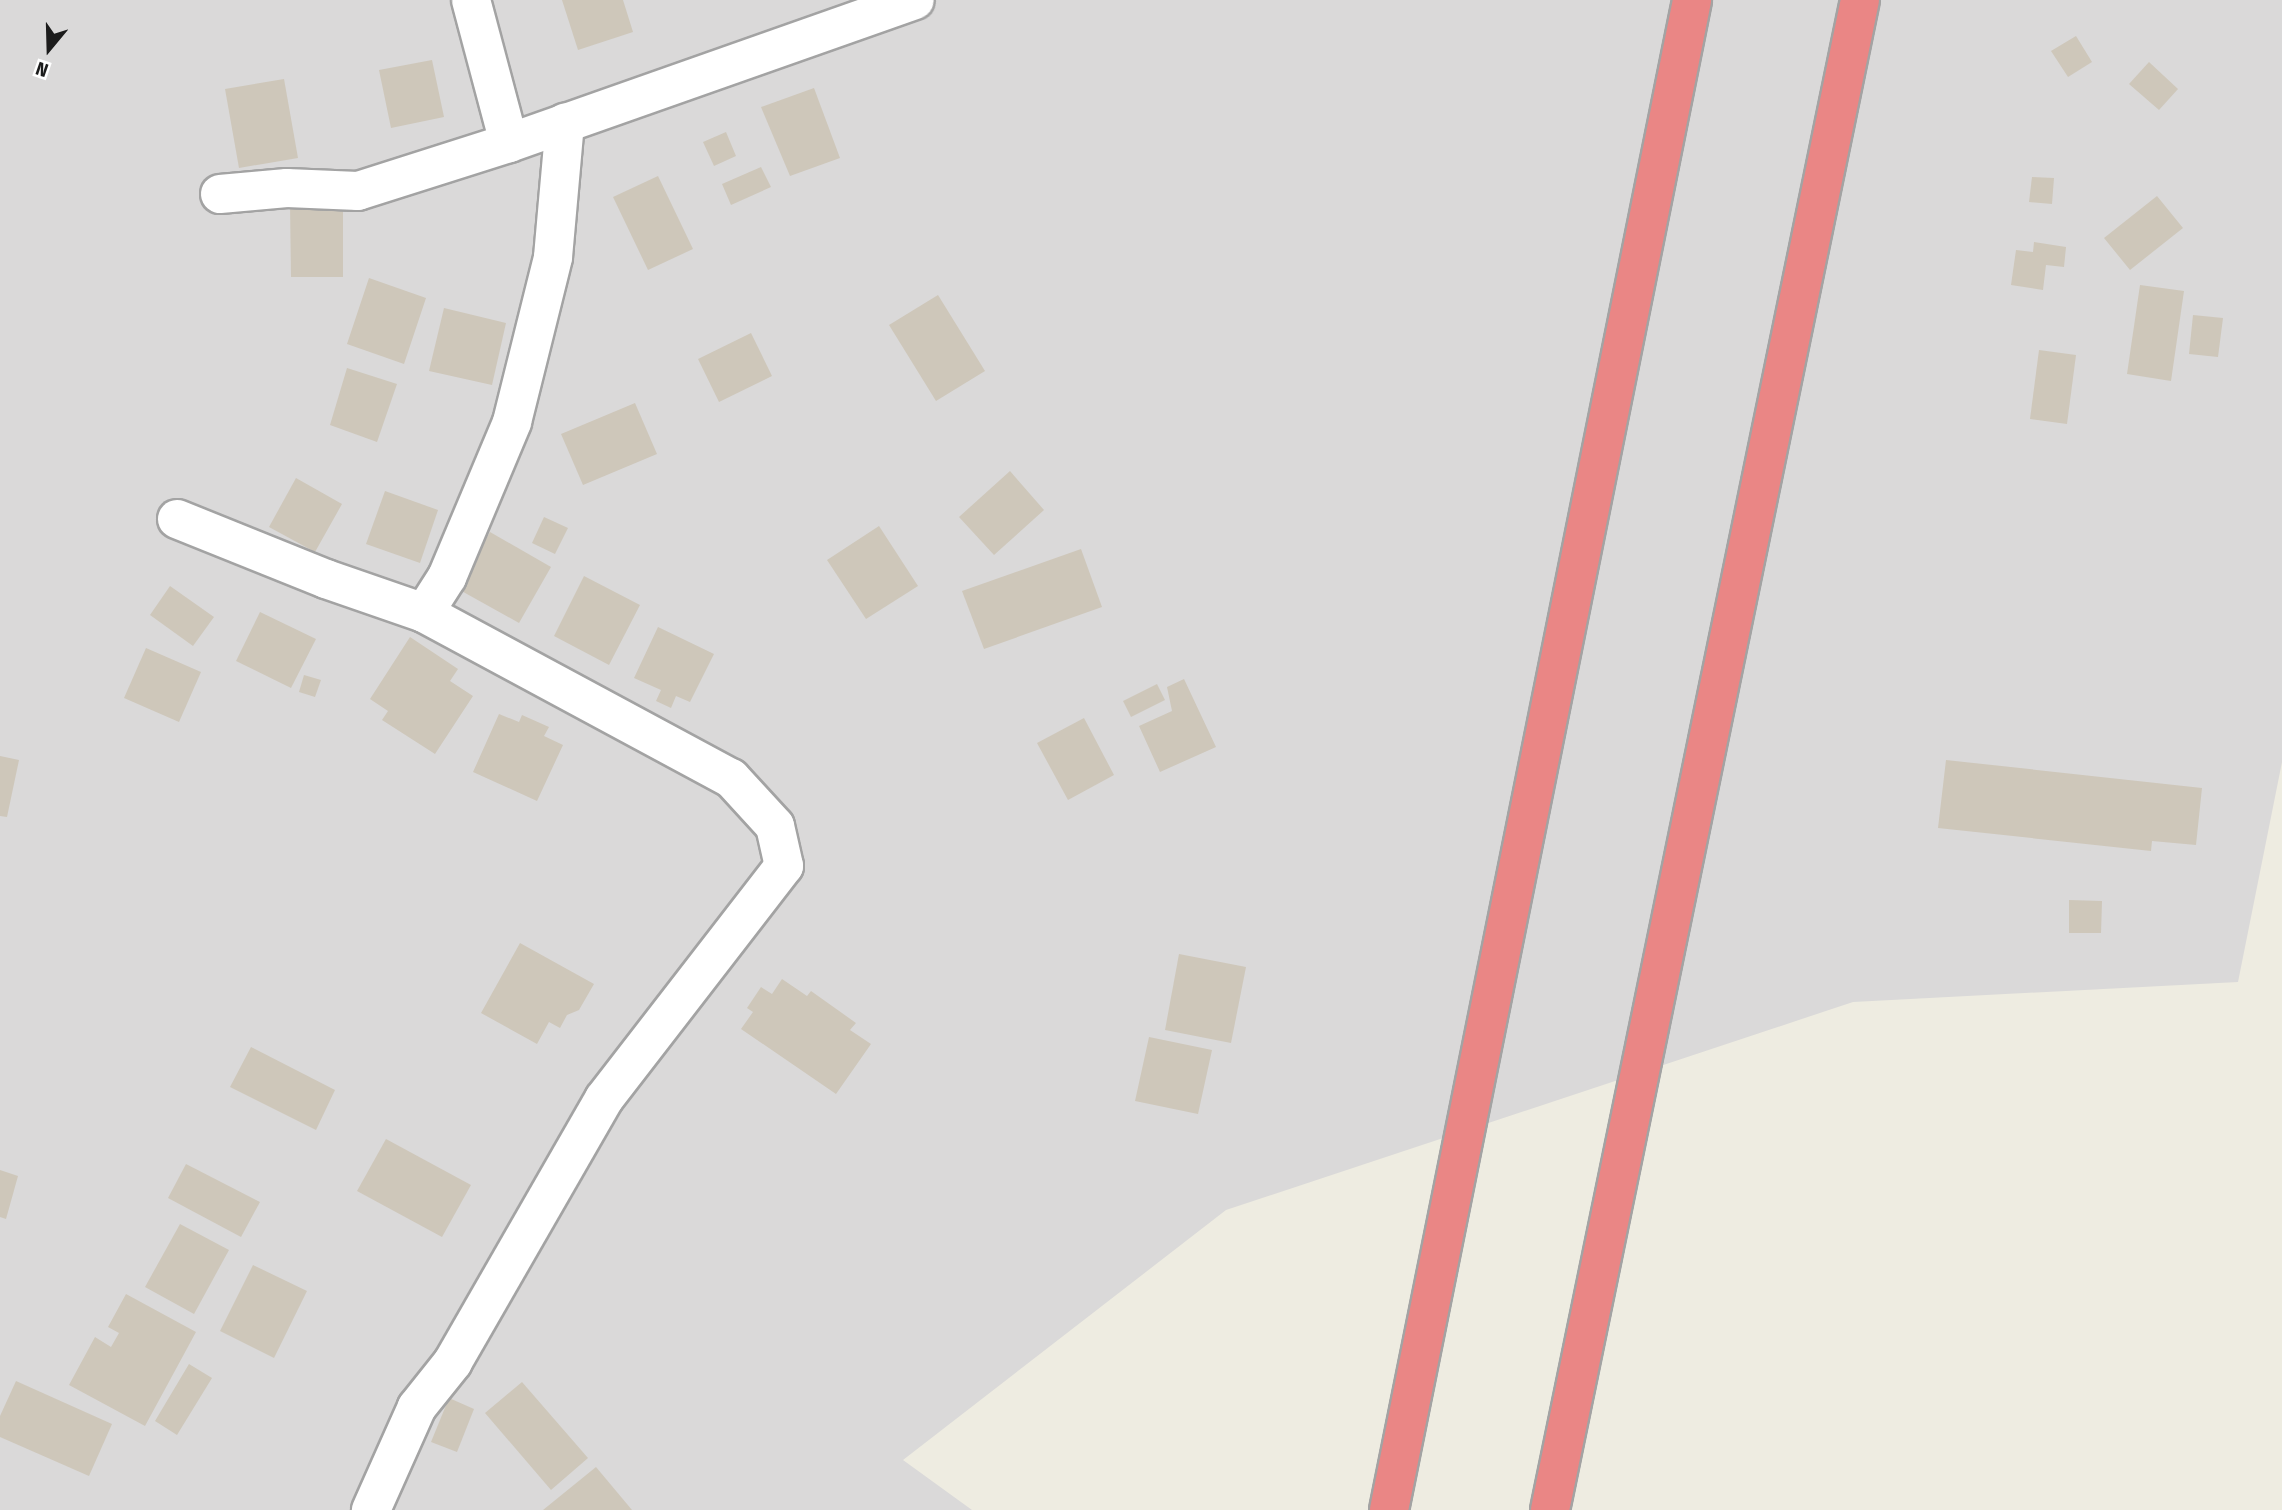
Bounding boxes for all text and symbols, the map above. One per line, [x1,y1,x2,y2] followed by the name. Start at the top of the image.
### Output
[14,14,84,84] north arrow
[33,57,51,82] text: N

